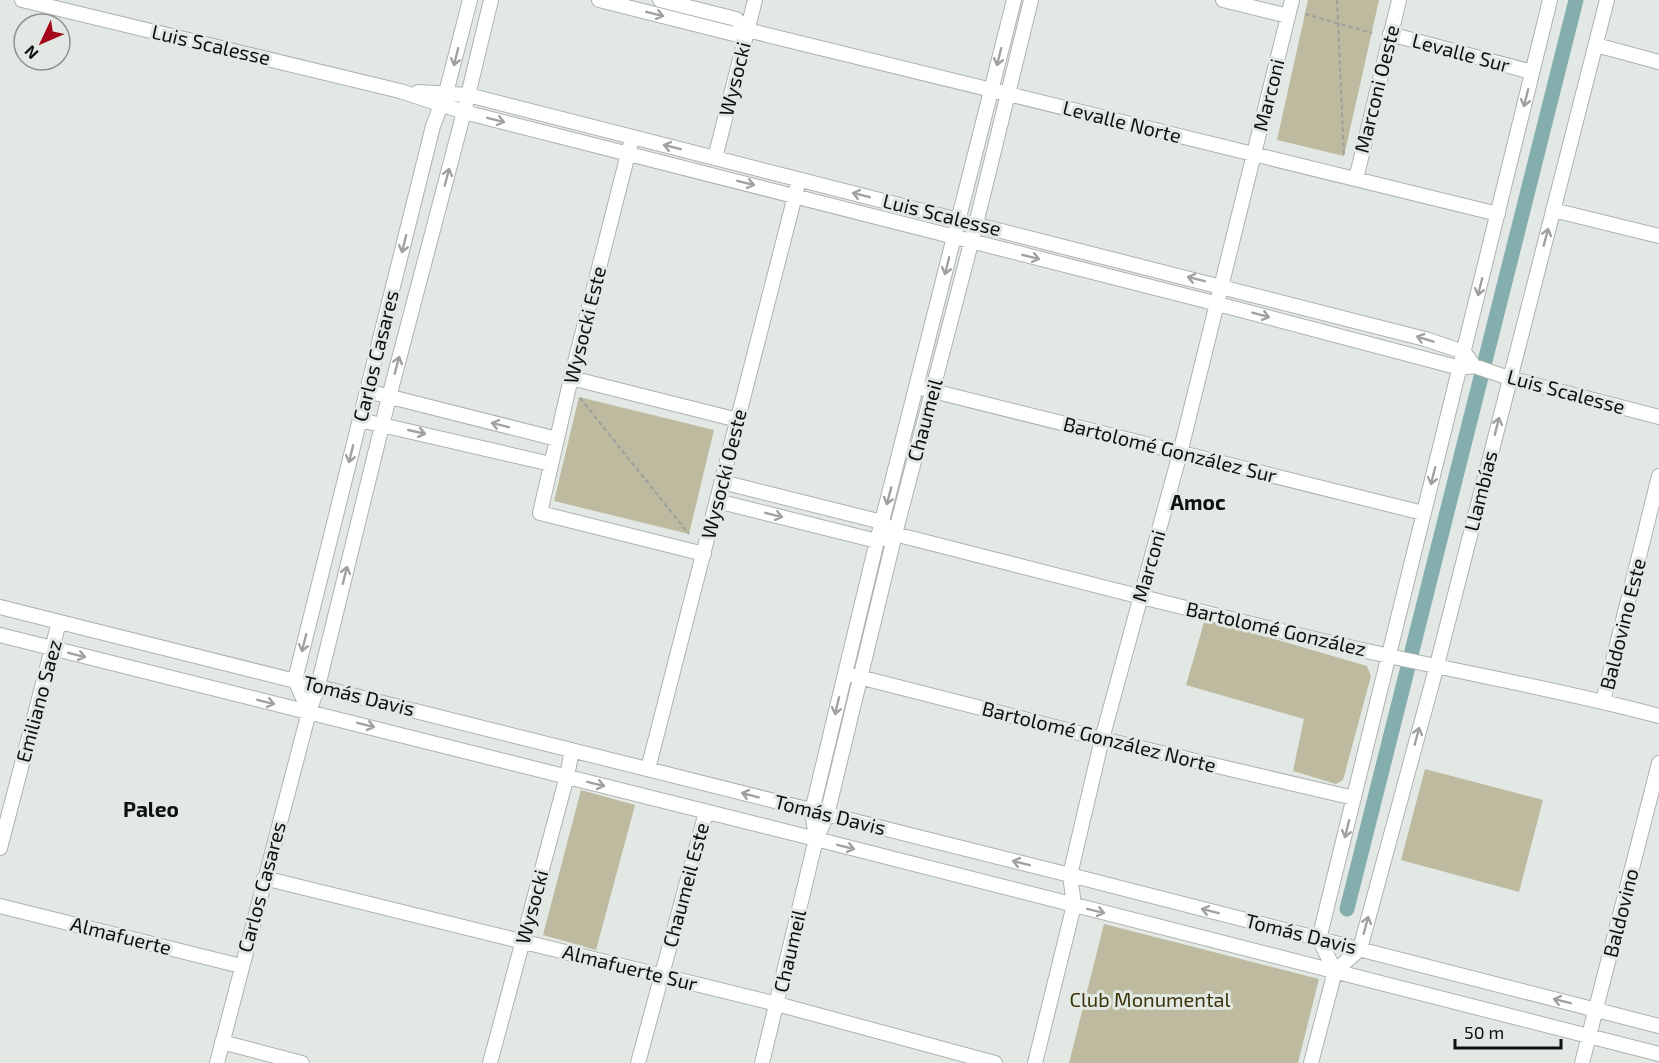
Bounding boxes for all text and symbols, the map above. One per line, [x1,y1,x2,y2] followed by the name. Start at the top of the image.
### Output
[645,9,664,21] one-way arrow
[12,12,72,72] north arrow
[150,19,273,69] street label: Luis Scalesse
[1349,22,1404,155] street label: Marconi Oeste
[1410,27,1513,77] street label: Levalle Sur
[713,39,755,119] street label: Wysocki
[20,42,42,64] text: N
[449,47,461,66] one-way arrow
[993,47,1005,66] one-way arrow
[1247,56,1289,133] street label: Marconi
[1520,88,1532,107] one-way arrow
[1060,95,1184,147] street label: Levalle Norte
[486,115,505,127] one-way arrow
[663,141,682,153] one-way arrow
[442,167,453,186] one-way arrow
[736,178,755,190] one-way arrow
[881,188,1004,240] street label: Luis Scalesse
[852,189,871,201] one-way arrow
[1541,228,1552,247] one-way arrow
[397,235,409,254] one-way arrow
[1021,251,1040,263] one-way arrow
[940,256,952,275] one-way arrow
[558,264,610,386] street label: Wysocki Este
[1186,273,1205,284] one-way arrow
[1473,277,1485,296] one-way arrow
[347,288,403,424] street label: Carlos Casares
[1251,309,1270,321] one-way arrow
[1416,333,1435,344] one-way arrow
[392,356,404,375] one-way arrow
[1505,364,1628,418] street label: Luis Scalesse
[901,376,947,464] street label: Chaumeil
[695,406,751,541] street label: Wysocki Oeste
[1061,411,1279,487] street label: Bartolomé González Sur
[1492,416,1503,435] one-way arrow
[491,418,510,430] one-way arrow
[407,427,426,438] one-way arrow
[345,444,357,463] one-way arrow
[1458,448,1502,534] street label: Llambías
[1426,466,1438,485] one-way arrow
[882,486,894,505] one-way arrow
[1170,489,1226,514] district label: Amoc
[764,510,783,522] one-way arrow
[1126,527,1170,605] street label: Marconi
[1594,555,1650,692] street label: Baldovino Este
[340,566,352,585] one-way arrow
[1184,596,1369,660] street label: Bartolomé González
[298,633,310,652] one-way arrow
[10,637,66,765] street label: Emiliano Saez
[67,650,86,662] one-way arrow
[301,670,417,720] street label: Tomás Davis
[980,695,1219,777] street label: Bartolomé González Norte
[256,696,275,708] one-way arrow
[831,696,842,715] one-way arrow
[356,720,375,732] one-way arrow
[1412,727,1424,746] one-way arrow
[586,778,605,790] one-way arrow
[741,789,760,801] one-way arrow
[772,789,888,839] street label: Tomás Davis
[123,796,179,821] district label: Paleo
[232,819,290,955] street label: Carlos Casares
[1340,819,1352,838] one-way arrow
[657,820,713,950] street label: Chaumeil Este
[836,841,855,853] one-way arrow
[1012,856,1031,868] one-way arrow
[1597,866,1643,960] street label: Baldovino
[510,867,552,947] street label: Wysocki
[1086,905,1105,917] one-way arrow
[1201,905,1220,916] one-way arrow
[768,907,810,995] street label: Chaumeil
[1243,908,1359,958] street label: Tomás Davis
[68,911,174,959] street label: Almafuerte
[1361,916,1373,935] one-way arrow
[560,939,700,995] street label: Almafuerte Sur
[1070,987,1231,1011] park label: Club Monumental
[1553,994,1572,1006] one-way arrow
[1455,1012,1562,1050] scale bar
[1464,1021,1504,1043] text: 50 m

